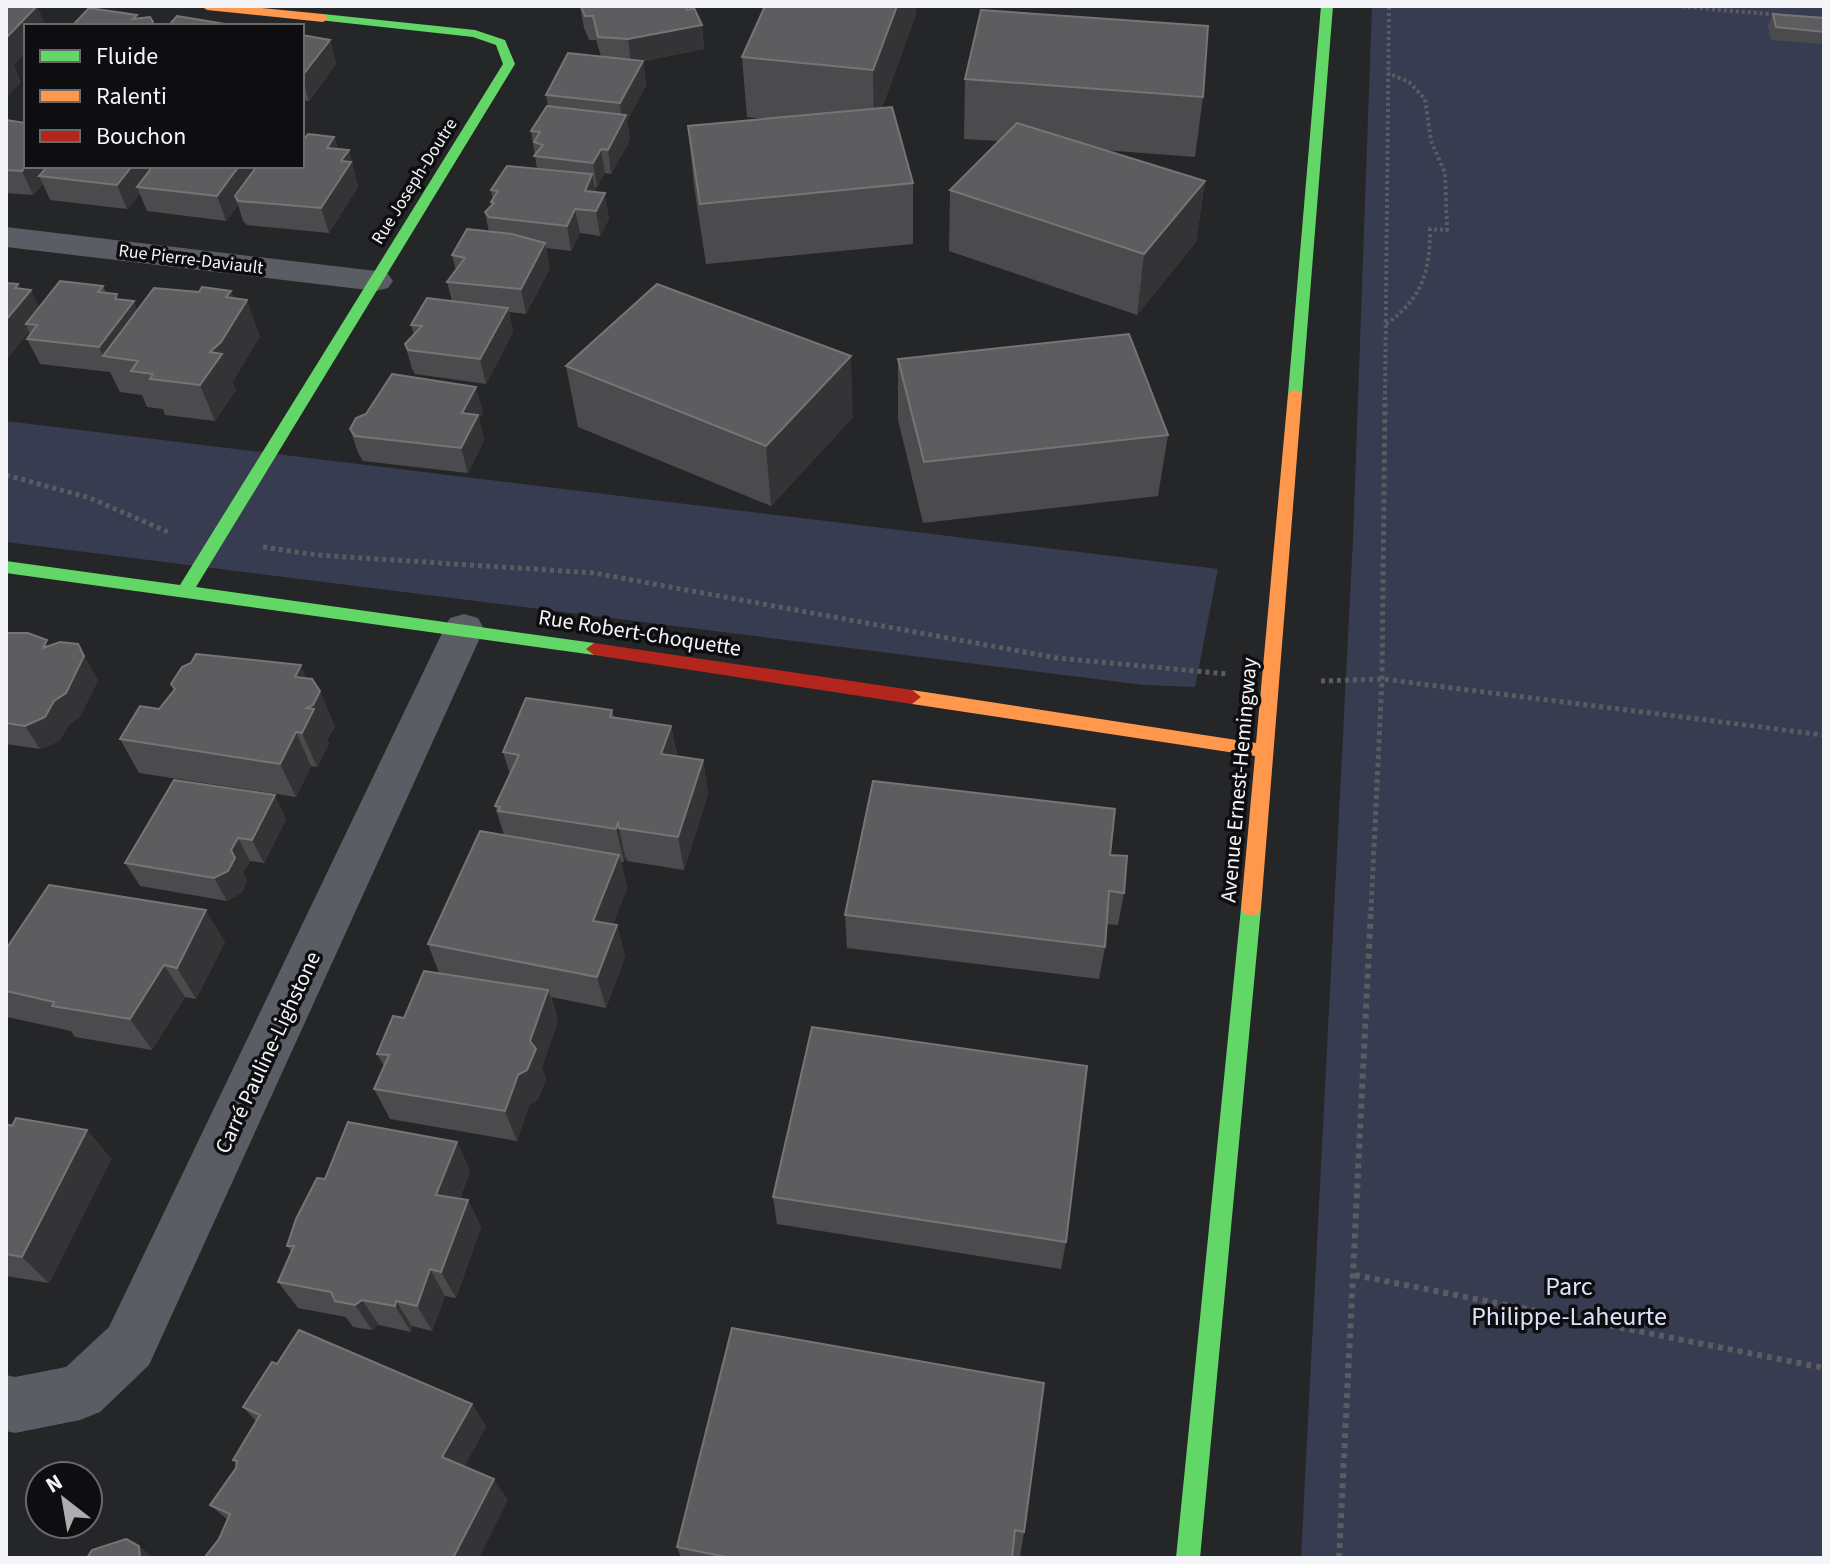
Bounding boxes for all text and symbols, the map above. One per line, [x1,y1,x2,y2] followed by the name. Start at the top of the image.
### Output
[24,24,304,168] legend
[96,39,158,74] text: Fluide
[96,79,167,114] text: Ralenti
[366,113,463,249] street label: Rue Joseph-Doutre
[96,119,186,154] text: Bouchon
[117,238,265,281] street label: Rue Pierre-Daviault
[536,601,744,665] street label: Rue Robert-Choquette
[1212,656,1266,904] street label: Avenue Ernest-Hemingway
[207,946,329,1159] street label: Carré Pauline-Lighstone
[1471,1268,1667,1335] park label: Parc Philippe-Laheurte
[24,1460,104,1540] north arrow
[40,1466,69,1501] text: N

